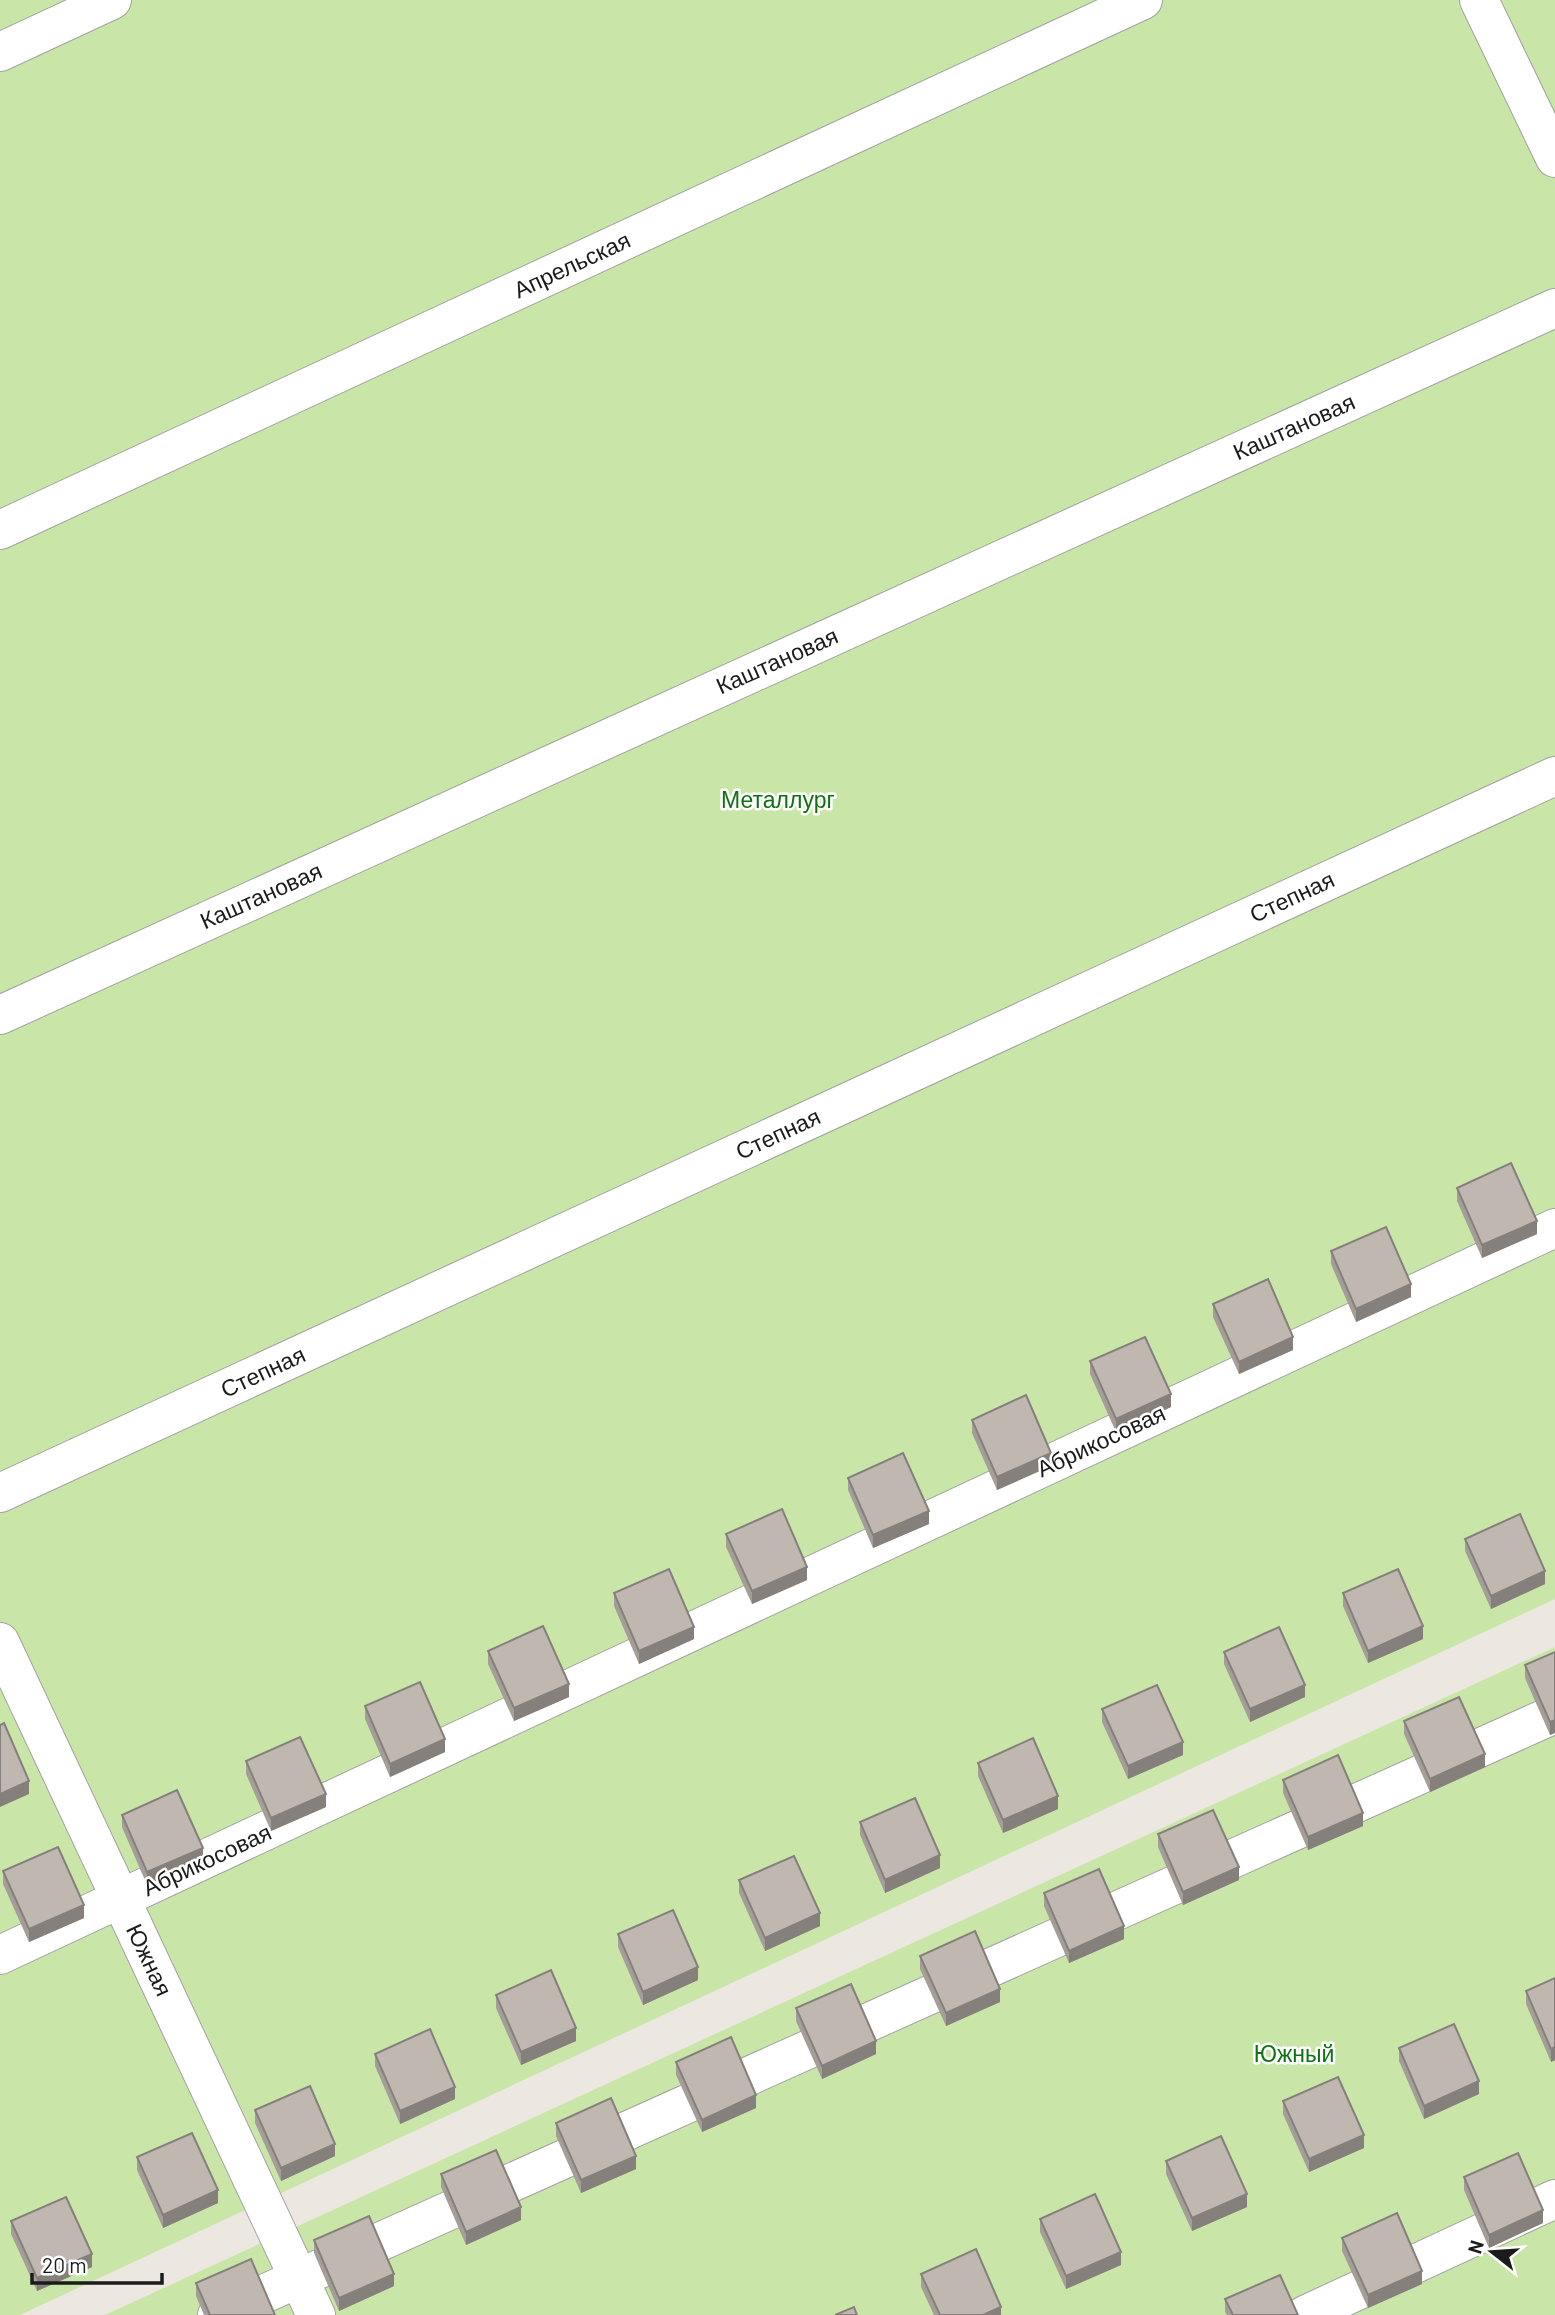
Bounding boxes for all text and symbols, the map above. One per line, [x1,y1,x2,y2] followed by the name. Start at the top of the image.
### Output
[509,225,634,303] street label: Апрельская
[1228,387,1359,465] street label: Каштановая
[711,621,842,699] street label: Каштановая
[721,785,835,813] park label: Металлург
[195,856,326,934] street label: Каштановая
[1245,864,1338,928] street label: Степная
[731,1101,824,1165] street label: Степная
[216,1339,309,1403] street label: Степная
[1032,1398,1169,1482] street label: Абрикосовая
[138,1817,275,1901] street label: Абрикосовая
[121,1919,179,2000] street label: Южная
[1254,2039,1334,2067] park label: Южный
[1457,2217,1527,2287] north arrow
[1462,2237,1488,2256] text: N
[32,2242,161,2286] scale bar
[42,2252,87,2277] text: 20 m

